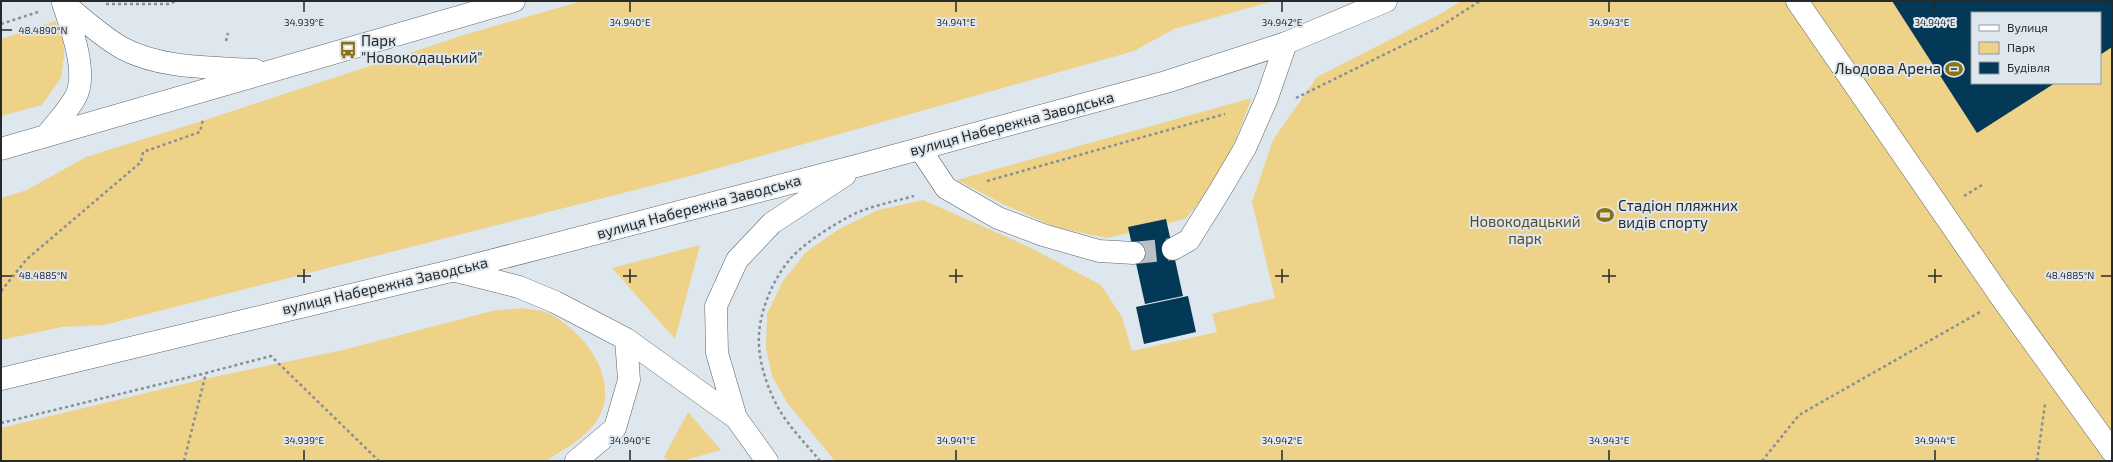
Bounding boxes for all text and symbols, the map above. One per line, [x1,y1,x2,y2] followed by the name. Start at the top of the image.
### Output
[1971,12,2101,84] legend
[284,16,325,28] text: 34.939°E
[609,16,651,28] text: 34.940°E
[936,16,976,28] text: 34.941°E
[1262,16,1303,28] text: 34.942°E
[1589,16,1630,28] text: 34.943°E
[1914,16,1956,28] text: 34.944°E
[2007,20,2048,35] text: Вулиця
[18,24,68,36] text: 48.4890°N
[361,31,483,66] place label: Парк "Новокодацький"
[338,40,358,60] bus stop icon: Парк "Новокодацький"
[2007,40,2036,54] text: Парк
[1835,59,1941,77] place label: Льодова Арена
[1944,59,1964,79] sports icon: Льодова Арена
[2007,60,2050,75] text: Будівля
[908,87,1116,160] street label: вулиця Набережна Заводська
[595,170,803,243] street label: вулиця Набережна Заводська
[1618,196,1738,232] place label: Стадіон пляжних видів спорту
[1595,205,1615,225] sports icon: Стадіон пляжних видів спорту
[1469,212,1581,247] park label: Новокодацький парк
[280,253,490,318] street label: вулиця Набережна Заводська
[19,269,67,281] text: 48.4885°N
[2046,269,2094,281] text: 48.4885°N
[284,434,325,446] text: 34.939°E
[609,434,651,446] text: 34.940°E
[936,434,976,446] text: 34.941°E
[1262,434,1303,446] text: 34.942°E
[1589,434,1630,446] text: 34.943°E
[1914,434,1956,446] text: 34.944°E

